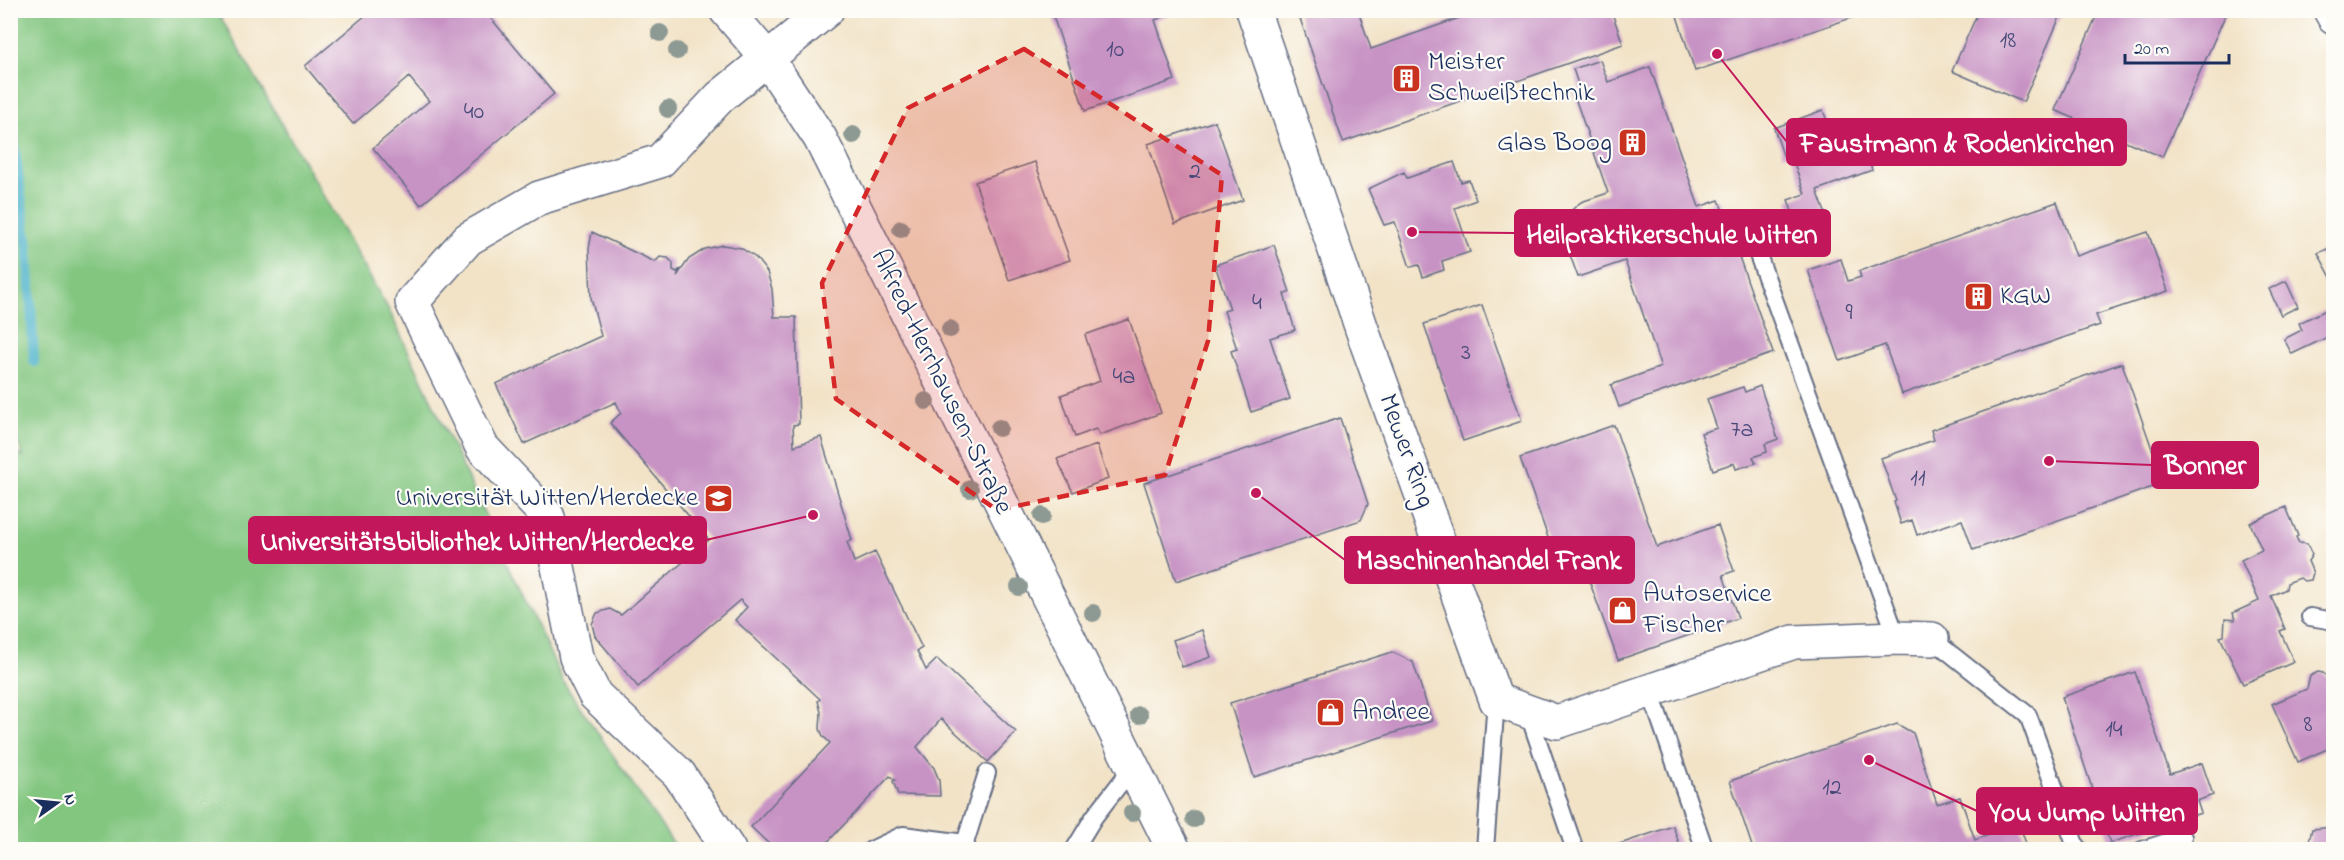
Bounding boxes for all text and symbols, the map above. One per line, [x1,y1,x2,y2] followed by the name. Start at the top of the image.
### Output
[2000,24,2016,59] house number: 18
[2125,27,2228,65] scale bar
[1106,33,1124,68] house number: 10
[2134,37,2169,63] text: 20 m
[1428,43,1595,113] place label: Meister Schweißtechnik
[1391,62,1423,94] building icon: Meister Schweißtechnik
[464,95,484,130] house number: 40
[1787,119,2126,165] callout: Faustmann & Rodenkirchen
[1497,124,1612,163] place label: Glas Boog
[1798,125,2114,166] text: Faustmann & Rodenkirchen
[1617,127,1649,159] building icon: Glas Boog
[1189,155,1201,190] house number: 2
[1515,210,1830,256] callout: Heilpraktikerschule Witten
[1526,216,1818,257] text: Heilpraktikerschule Witten
[860,243,1023,522] street label: Alfred-Herrhausen-Straße
[2000,277,2051,316] place label: KGW
[1963,280,1995,312] building icon: KGW
[1252,286,1262,321] house number: 4
[1845,296,1853,331] house number: 9
[1461,336,1471,371] house number: 3
[1113,360,1135,395] house number: 4a
[1367,389,1445,513] street label: Mewer Ring
[1731,413,1753,448] house number: 7a
[2152,442,2258,488] callout: Bonner
[2162,447,2247,488] text: Bonner
[1910,462,1926,497] house number: 11
[396,479,699,518] place label: Universität Witten/Herdecke
[703,482,735,514] school or university icon: Universität Witten/Herdecke
[249,517,706,563] callout: Universitätsbibliothek Witten/Herdecke
[260,523,695,564] text: Universitätsbibliothek Witten/Herdecke
[1345,537,1634,583] callout: Maschinenhandel Frank
[1356,542,1622,583] text: Maschinenhandel Frank
[1642,575,1773,645] place label: Autoservice Fischer
[1606,594,1638,626] shop icon: Autoservice Fischer
[1352,693,1431,732] place label: Andree
[1315,696,1347,728] shop icon: Andree
[2304,708,2313,743] house number: 8
[2105,713,2123,748] house number: 14
[1822,771,1842,806] house number: 12
[27,773,87,833] north arrow
[1977,788,2197,834] callout: You Jump Witten
[57,791,83,808] text: N
[1988,794,2185,835] text: You Jump Witten

